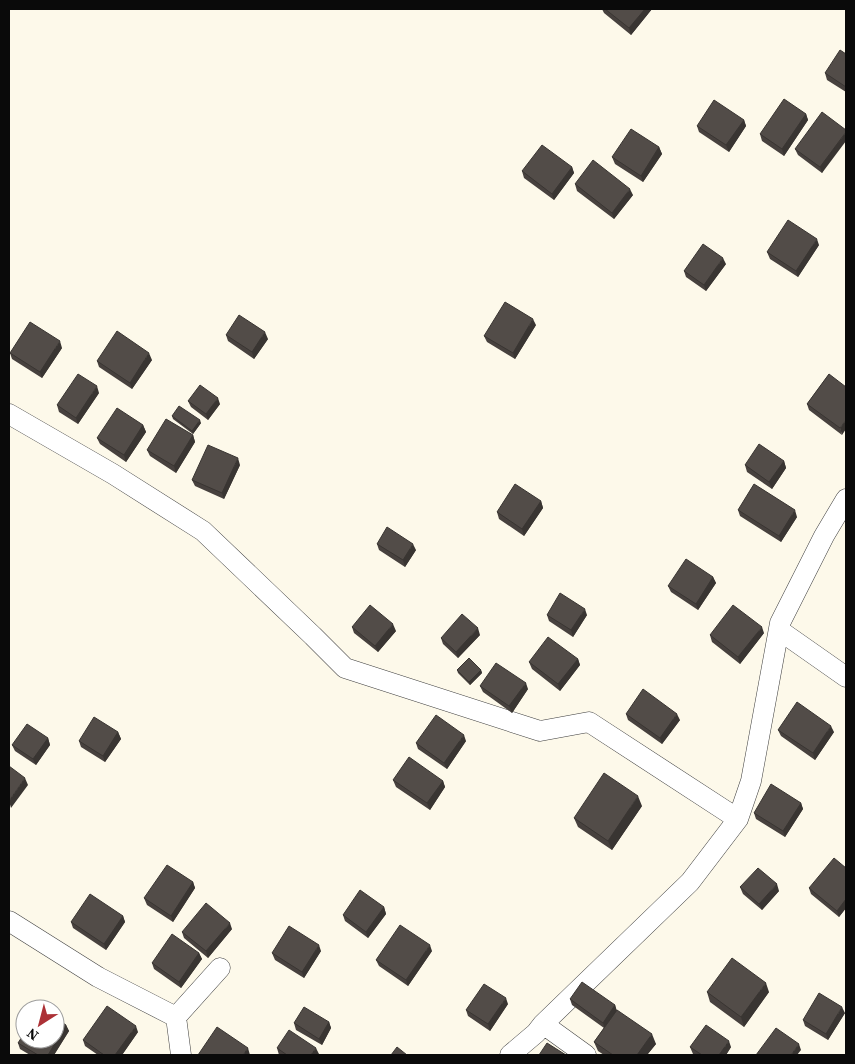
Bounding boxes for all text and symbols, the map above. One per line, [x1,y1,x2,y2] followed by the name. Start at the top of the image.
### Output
[15,999,65,1049] north arrow
[22,1023,42,1046] text: N

